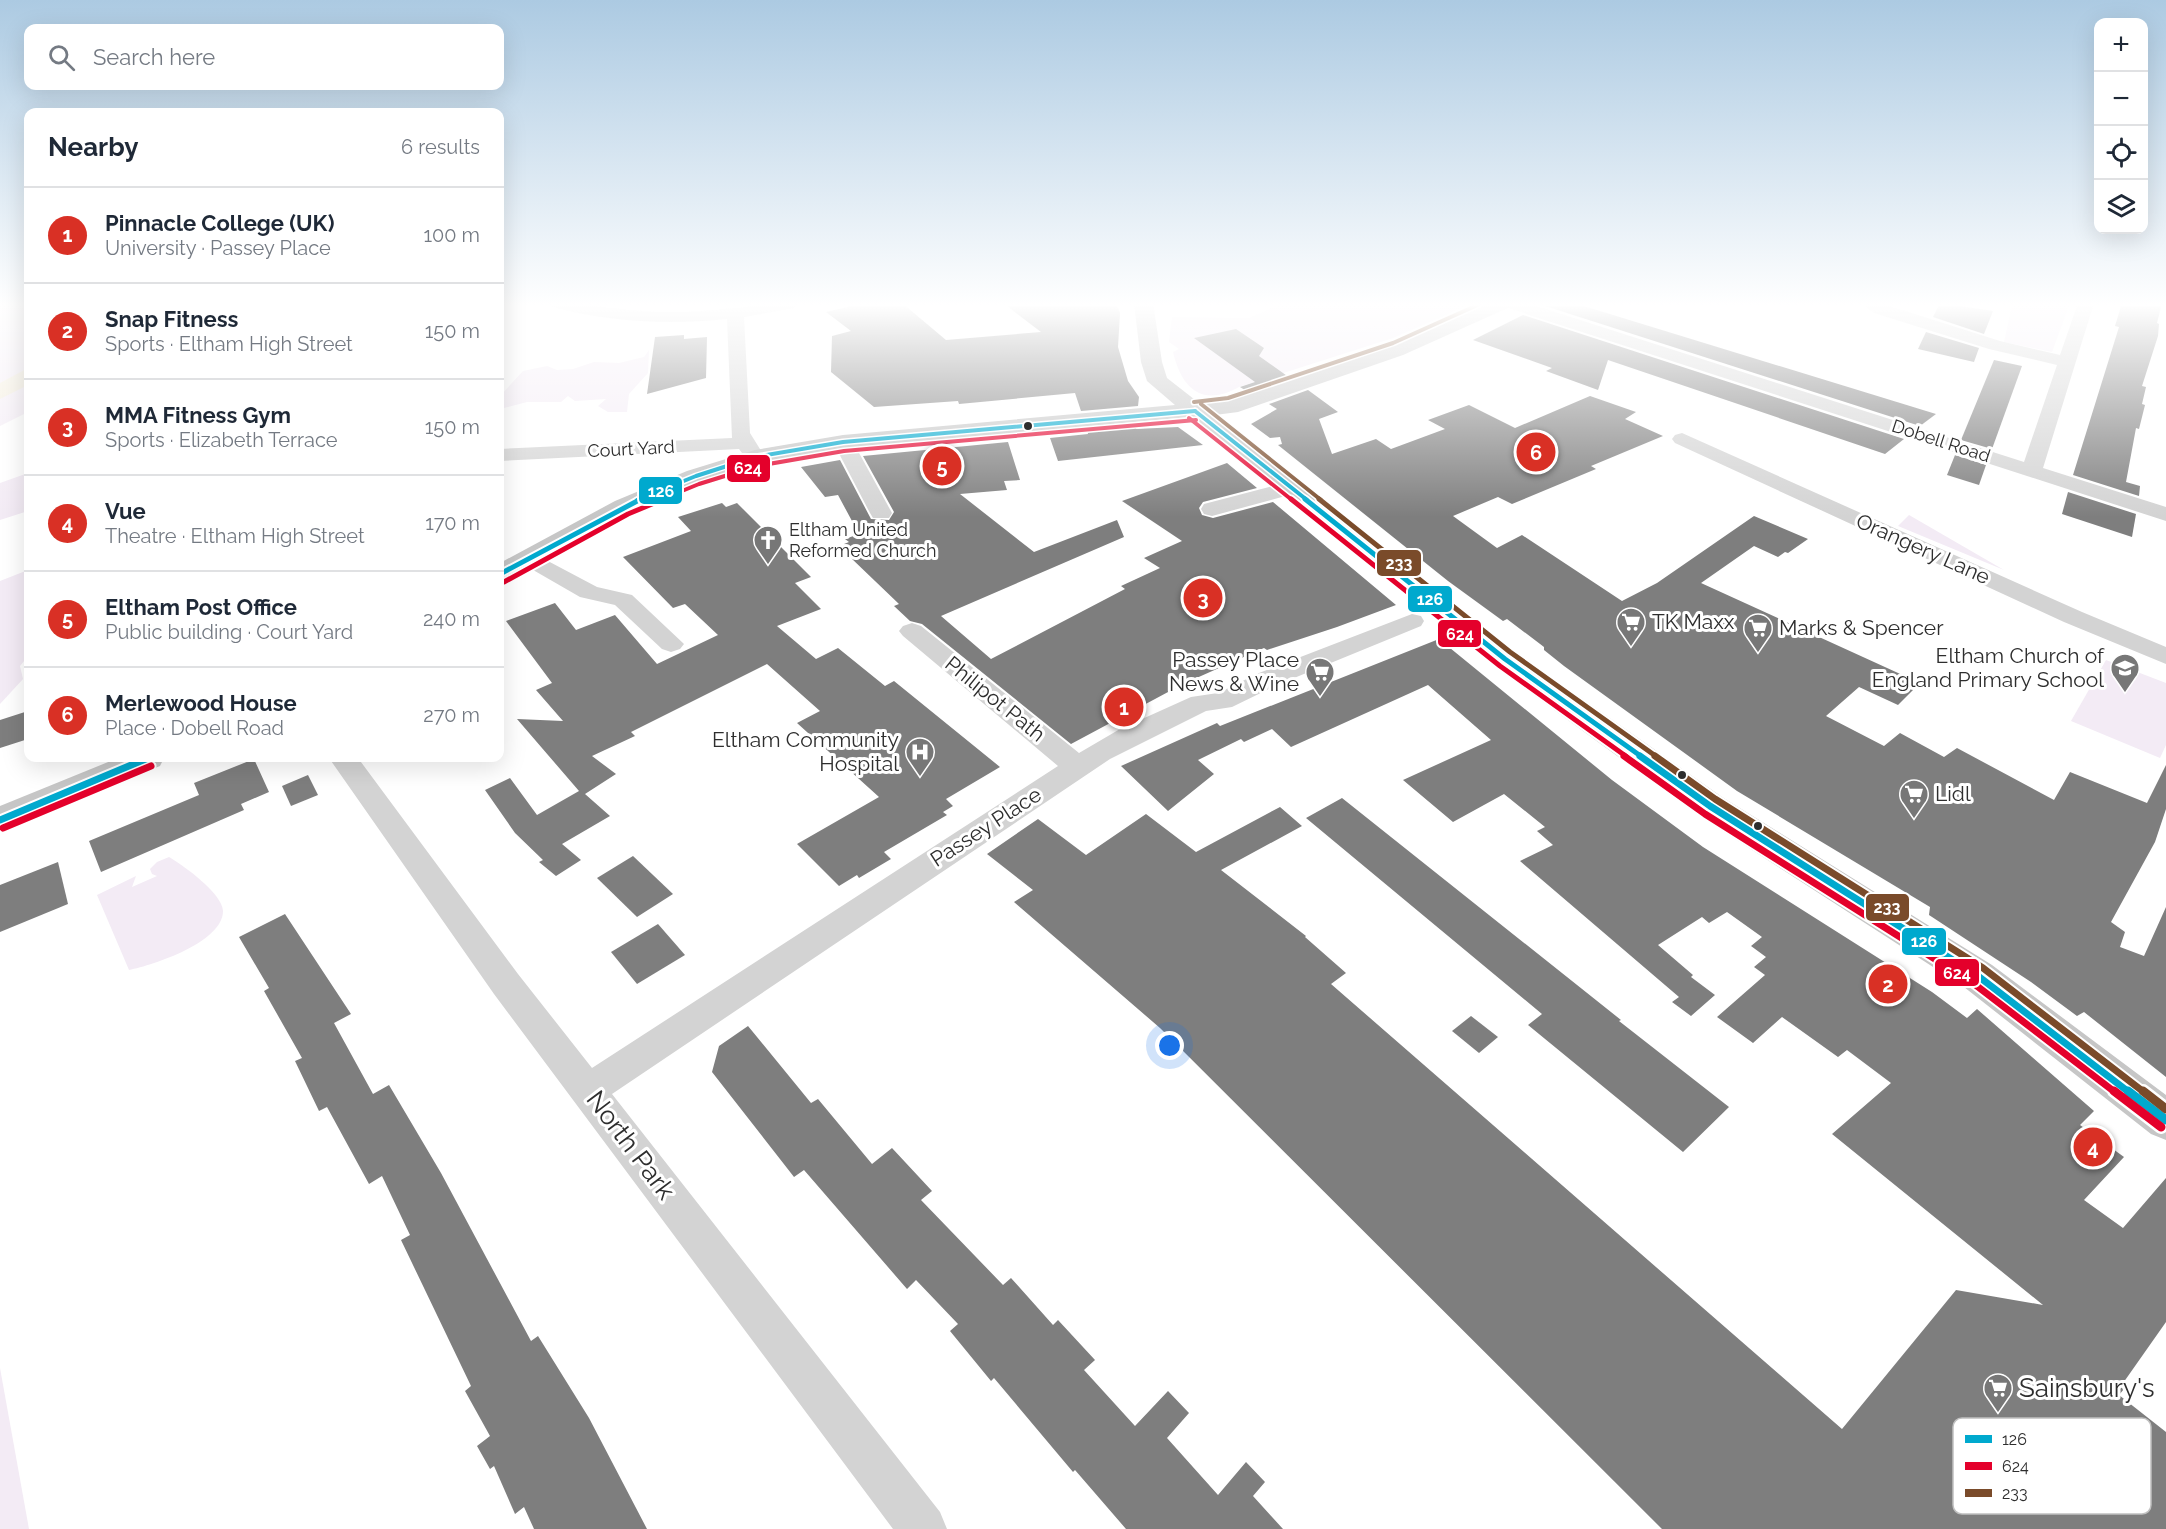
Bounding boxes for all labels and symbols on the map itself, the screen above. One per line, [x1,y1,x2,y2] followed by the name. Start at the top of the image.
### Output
[1889,415,1993,466] street label: Dobell Road
[1022,420,1034,432] unlabelled marker
[1516,430,1556,474] pin: 6
[587,436,675,461] street label: Court Yard
[922,444,962,488] pin: 5
[726,454,771,483] line badge: 624
[734,459,762,478] text: 624
[638,476,683,505] line badge: 126
[648,482,675,501] text: 126
[1852,508,1994,589] street label: Orangery Lane
[789,519,936,561] place label: Eltham United Reformed Church
[752,524,784,566] church icon: Eltham United Reformed Church
[1376,549,1422,577] line badge: 233
[1386,554,1413,573] text: 233
[1184,576,1222,620] pin: 3
[1407,585,1453,613] line badge: 126
[1417,590,1444,609] text: 126
[1615,606,1647,648] supermarket icon: TK Maxx
[1652,609,1735,634] place label: TK Maxx
[1742,612,1774,654] supermarket icon: Marks & Spencer
[1779,615,1944,640] place label: Marks & Spencer
[1437,619,1482,648] line badge: 624
[1446,625,1474,644] text: 624
[1872,643,2105,692] place label: Eltham Church of England Primary School
[1169,647,1299,696] place label: Passey Place News & Wine
[940,651,1050,747] street label: Philipot Path
[2109,652,2141,694] school or university icon: Eltham Church of England Primary School
[1304,656,1336,698] supermarket icon: Passey Place News & Wine
[1104,684,1144,730] pin: 1
[712,727,899,776] place label: Eltham Community Hospital
[904,736,936,778] hospital icon: Eltham Community Hospital
[1676,769,1688,781] unlabelled marker
[1898,778,1930,820] supermarket icon: Lidl
[1935,781,1971,806] place label: Lidl
[926,782,1046,872] street label: Passey Place
[1752,820,1764,832] unlabelled marker
[1865,893,1910,922] line badge: 233
[1874,898,1901,917] text: 233
[1901,927,1947,956] line badge: 126
[1911,932,1938,951] text: 126
[1934,958,1980,987] line badge: 624
[1868,962,1908,1006] pin: 2
[1943,964,1971,983] text: 624
[1155,1031,1184,1060] your location
[580,1085,682,1205] street label: North Park
[2074,1124,2112,1170] pin: 4
[1982,1372,2014,1414] supermarket icon: Sainsbury's
[2019,1373,2155,1403] place label: Sainsbury's
[1953,1418,2151,1514] legend
[2002,1430,2027,1449] text: 126
[2002,1457,2029,1476] text: 624
[2002,1484,2027,1503] text: 233

